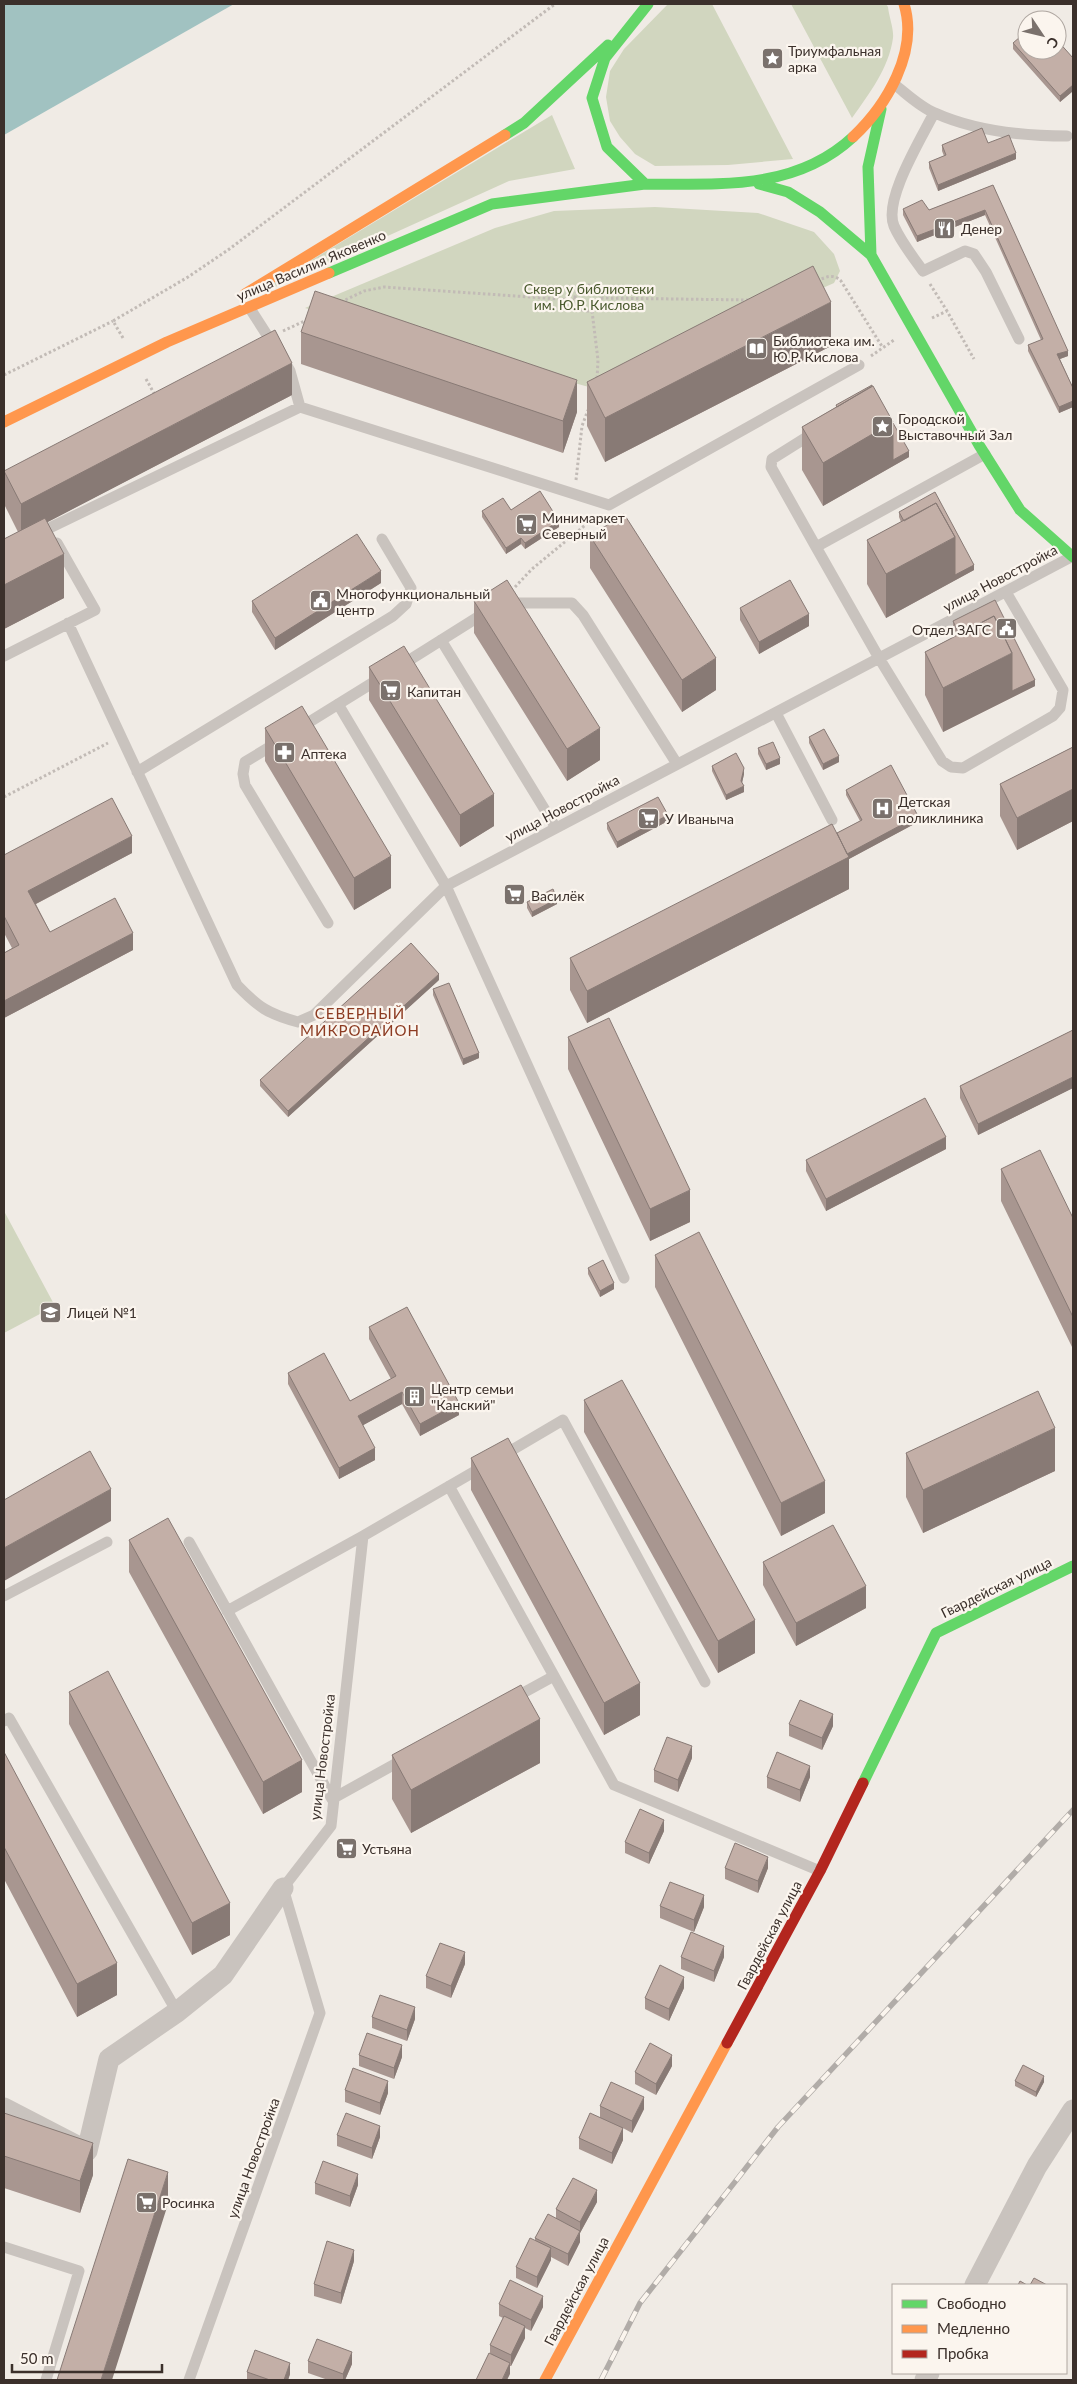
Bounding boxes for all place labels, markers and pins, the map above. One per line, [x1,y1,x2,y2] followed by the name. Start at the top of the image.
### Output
[788,42,881,75] place label: Триумфальная арка
[760,46,784,70] place icon: Триумфальная арка
[933,216,957,240] restaurant icon: Денер
[961,220,1002,237] place label: Денер
[773,332,875,365] place label: Библиотека им. Ю.Р. Кислова
[745,336,769,360] library icon: Библиотека им. Ю.Р. Кислова
[898,410,1012,443] place label: Городской Выставочный Зал
[870,414,894,438] place icon: Городской Выставочный Зал
[542,509,625,542] place label: Минимаркет Северный
[514,513,538,537] supermarket icon: Минимаркет Северный
[336,585,490,618] place label: Многофункциональный центр
[308,589,332,613] public building icon: Многофункциональный центр
[995,617,1019,641] public building icon: Отдел ЗАГС
[912,621,992,638] place label: Отдел ЗАГС
[379,679,403,703] supermarket icon: Капитан
[407,683,461,700] place label: Капитан
[273,741,297,765] pharmacy icon: Аптека
[301,745,347,762] place label: Аптека
[898,793,984,826] place label: Детская поликлиника
[870,797,894,821] hospital icon: Детская поликлиника
[637,806,661,830] supermarket icon: У Иваныча
[665,810,734,827] place label: У Иваныча
[503,883,527,907] supermarket icon: Василёк
[531,887,585,904] place label: Василёк
[39,1300,63,1324] school or university icon: Лицей №1
[66,1304,137,1321] place label: Лицей №1
[431,1380,514,1413] place label: Центр семьи "Канский"
[403,1384,427,1408] building icon: Центр семьи "Канский"
[334,1836,358,1860] supermarket icon: Устьяна
[362,1840,412,1857] place label: Устьяна
[134,2190,158,2214] supermarket icon: Росинка
[162,2194,215,2211] place label: Росинка

